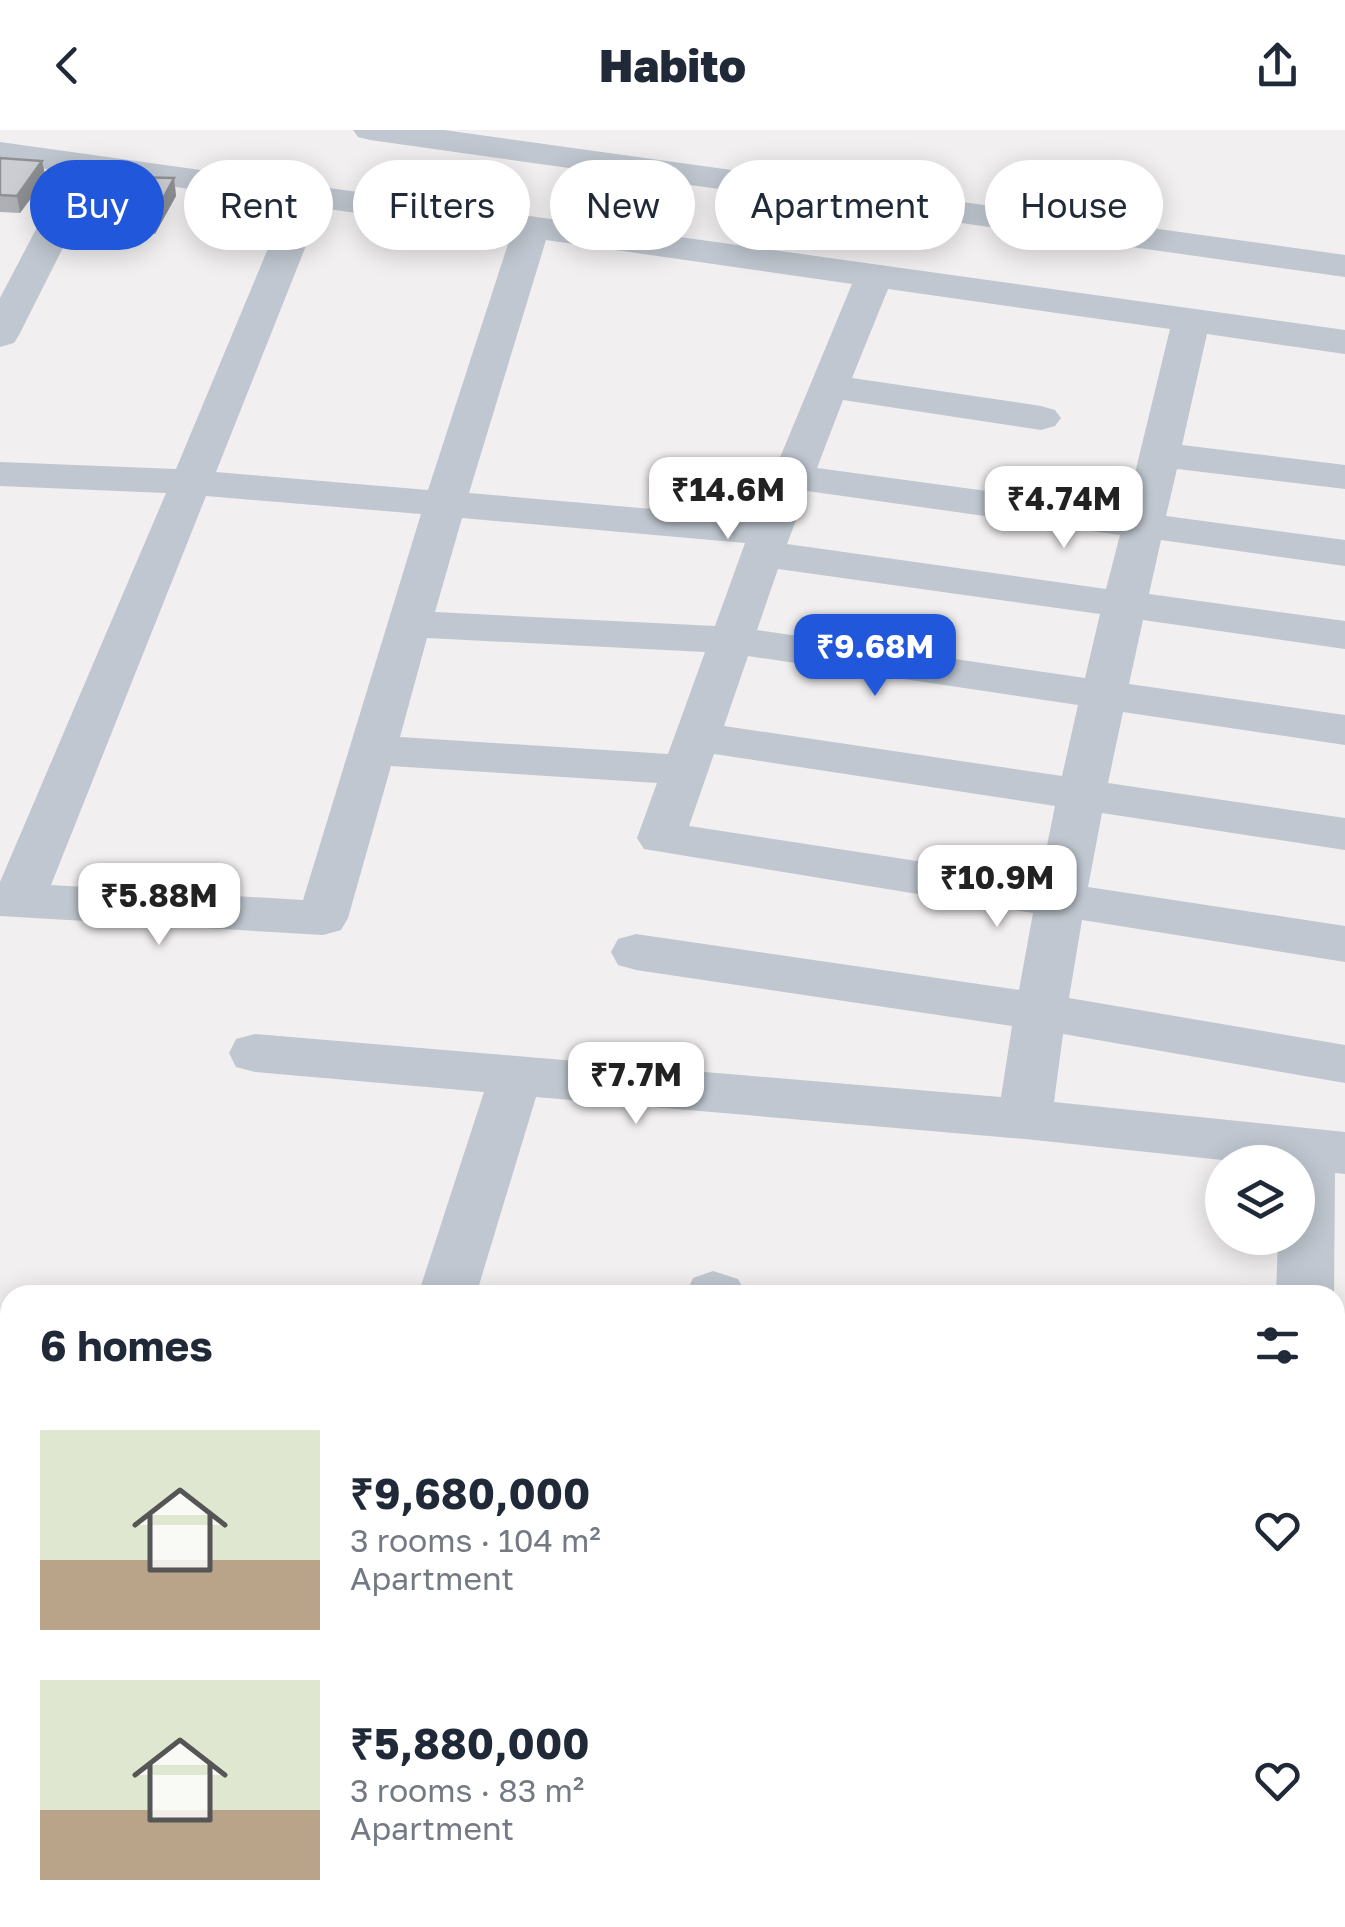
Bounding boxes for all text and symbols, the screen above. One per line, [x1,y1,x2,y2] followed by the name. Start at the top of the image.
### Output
[40,38,95,93] icon: back
[599,38,746,92] text: Habito
[1250,38,1305,93] icon: share
[30,160,164,250] chip: Buy
[184,160,333,250] chip: Rent
[353,160,530,250] chip: Filters
[550,160,695,250] chip: New
[715,160,965,250] chip: Apartment
[985,160,1163,250] chip: House
[647,457,809,542] pin: ₹14.6M
[983,466,1145,551] pin: ₹4.74M
[671,470,785,508] text: ₹14.6M
[1007,479,1121,517] text: ₹4.74M
[794,614,956,699] pin: ₹9.68M
[816,627,934,665] text: ₹9.68M
[916,845,1078,930] pin: ₹10.9M
[940,858,1054,896] text: ₹10.9M
[78,863,240,948] pin: ₹5.88M
[100,876,218,914] text: ₹5.88M
[566,1042,706,1127] pin: ₹7.7M
[590,1055,682,1093] text: ₹7.7M
[1205,1145,1315,1255] map controls
[1205,1145,1315,1255] button: layers
[1250,1318,1305,1373] icon: filters
[40,1320,213,1370] text: 6 homes
[350,1468,590,1518] text: ₹9,680,000
[120,1470,240,1590] icon: home
[1250,1503,1305,1558] icon: heart
[350,1521,601,1559] text: 3 rooms · 104 m²
[350,1559,514,1597] text: Apartment
[350,1718,589,1768] text: ₹5,880,000
[120,1720,240,1840] icon: home
[1250,1753,1305,1808] icon: heart
[350,1771,584,1809] text: 3 rooms · 83 m²
[350,1809,514,1847] text: Apartment

